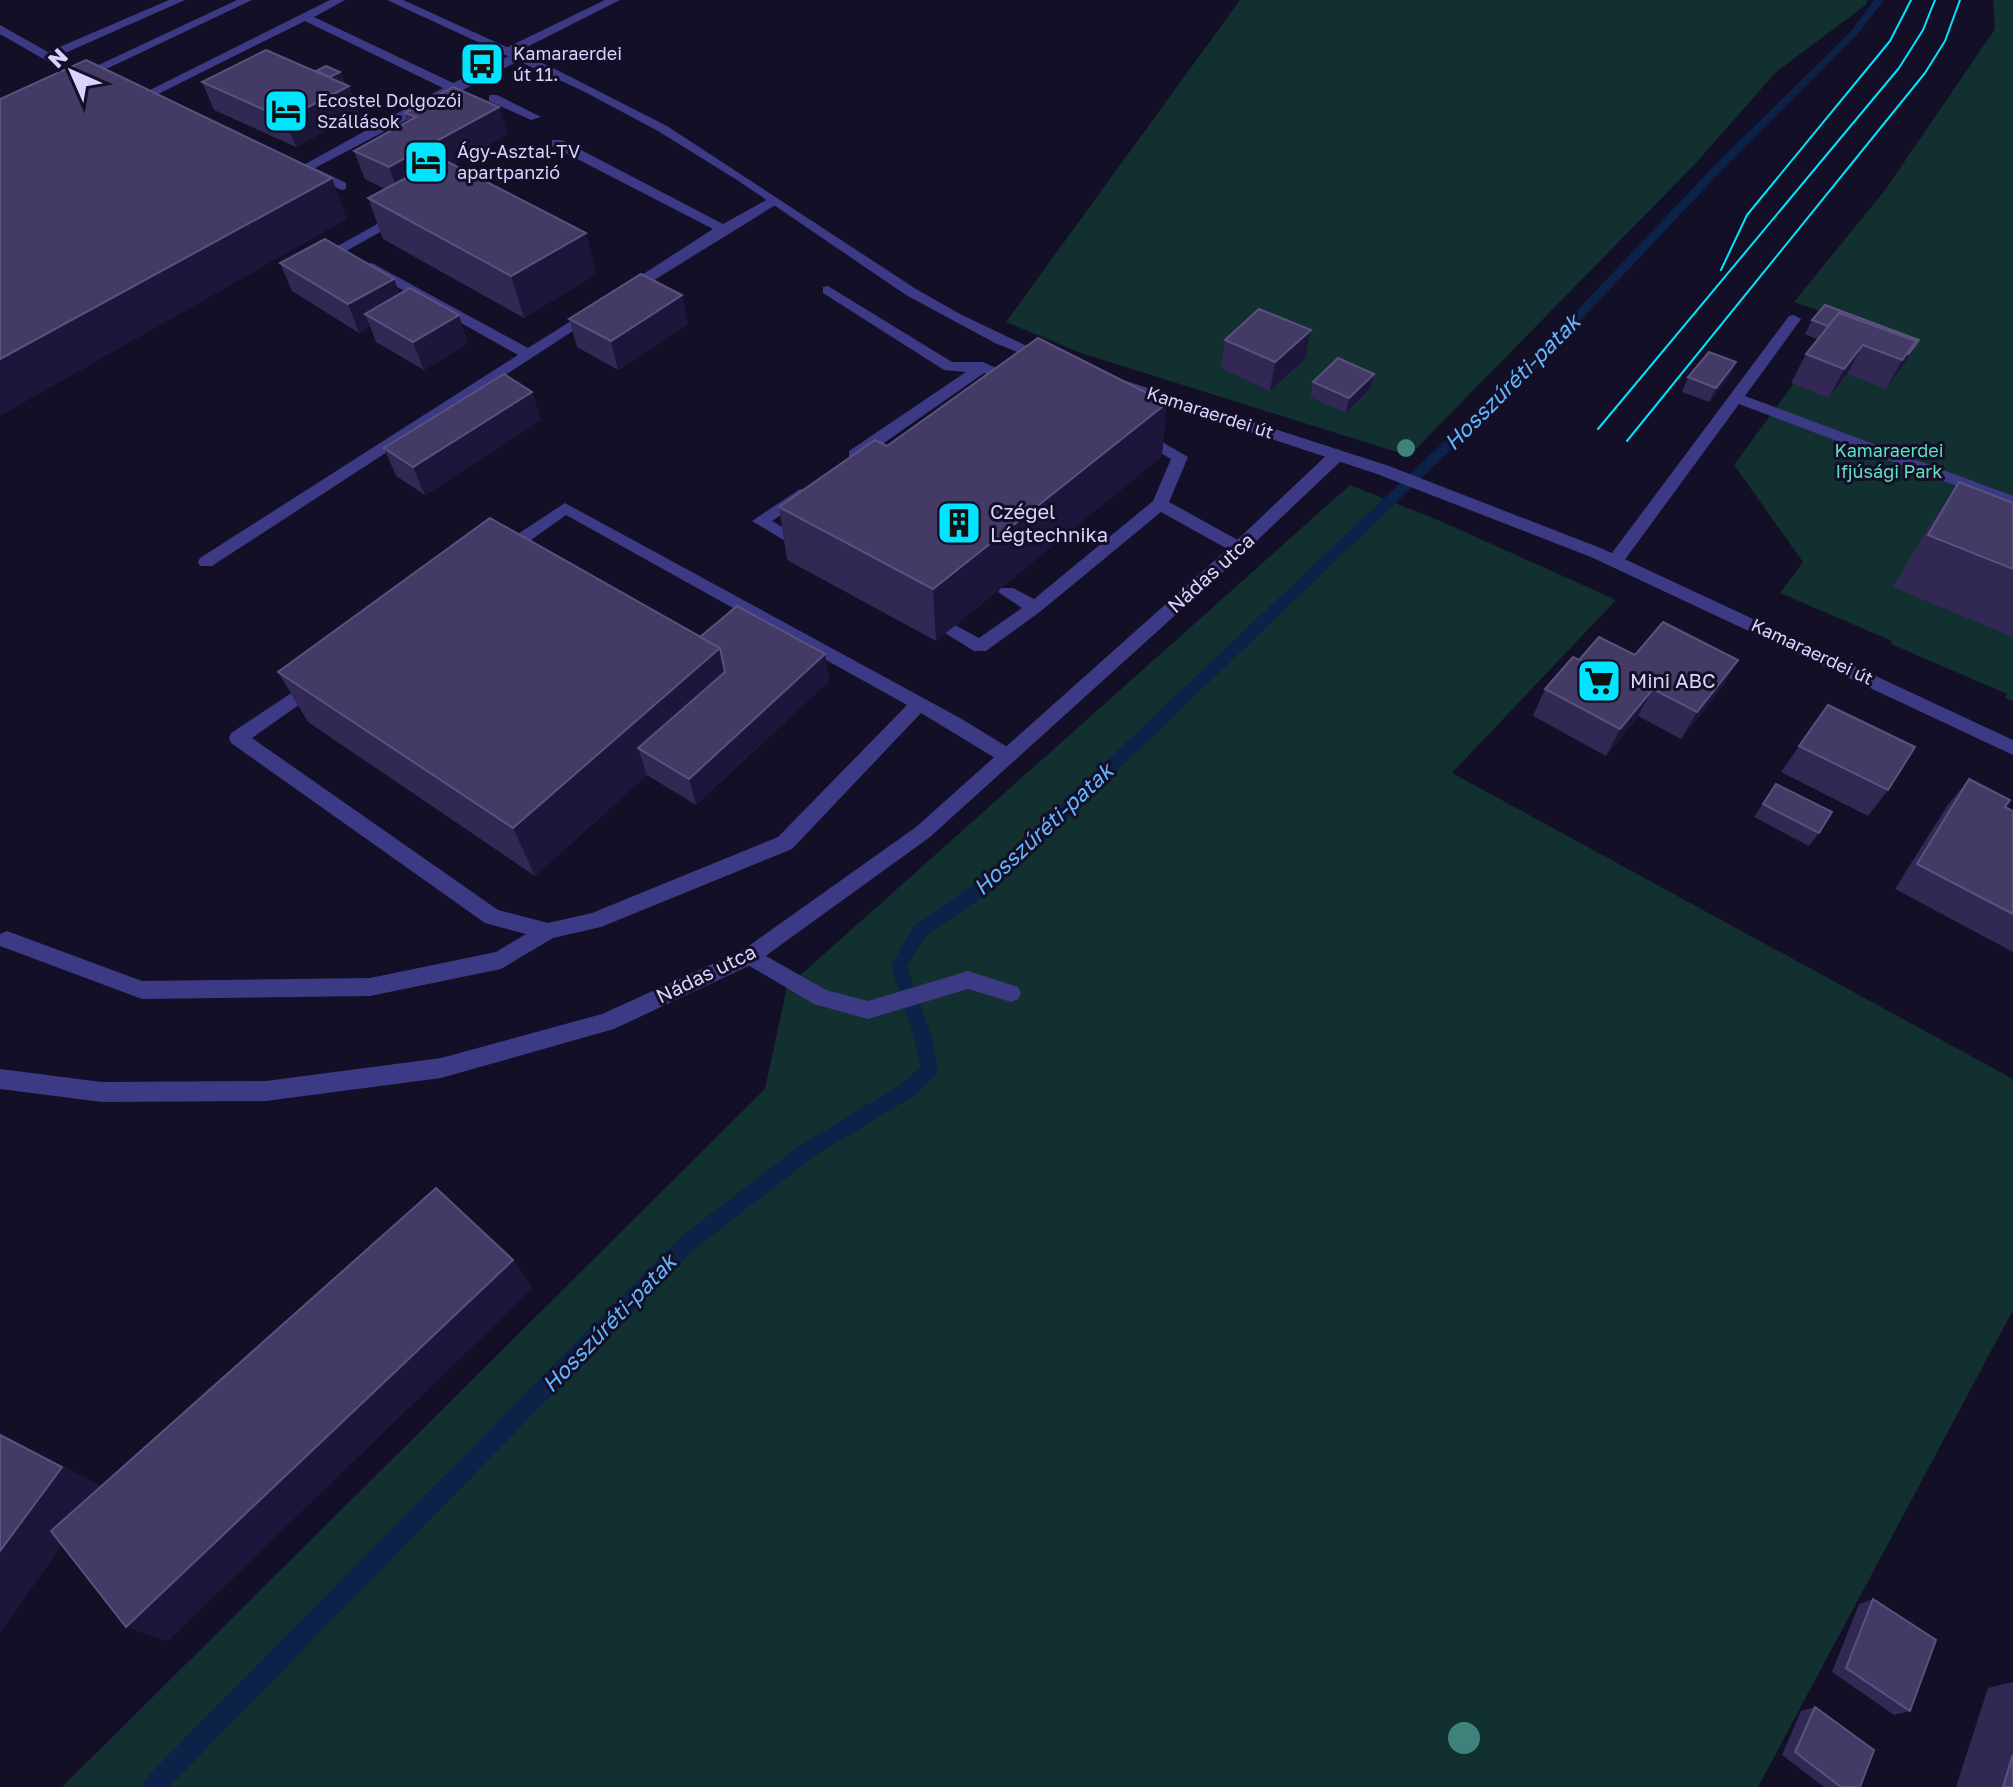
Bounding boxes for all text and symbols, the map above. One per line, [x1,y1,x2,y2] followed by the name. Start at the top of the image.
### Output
[32,32,112,112] north arrow
[458,40,506,88] bus stop icon: Kamaraerdei út 11.
[42,42,73,73] text: N
[513,42,622,85] place label: Kamaraerdei út 11.
[262,87,310,135] hotel icon: Ecostel Dolgozói Szállások
[317,89,462,132] place label: Ecostel Dolgozói Szállások
[402,138,450,186] hotel icon: Ágy-Asztal-TV apartpanzió
[457,140,580,183] place label: Ágy-Asztal-TV apartpanzió
[1438,306,1587,455] water label: Hosszúréti-patak
[1144,381,1276,443] street label: Kamaraerdei út
[1834,439,1944,482] park label: Kamaraerdei Ifjúsági Park
[935,499,983,547] building icon: Czégel Légtechnika
[990,499,1108,546] place label: Czégel Légtechnika
[1162,527,1258,617] street label: Nádas utca
[1748,613,1877,689] street label: Kamaraerdei út
[1575,657,1623,705] supermarket icon: Mini ABC
[1630,668,1716,692] place label: Mini ABC
[967,755,1120,900] water label: Hosszúréti-patak
[652,939,759,1008] street label: Nádas utca
[536,1246,683,1397] water label: Hosszúréti-patak

